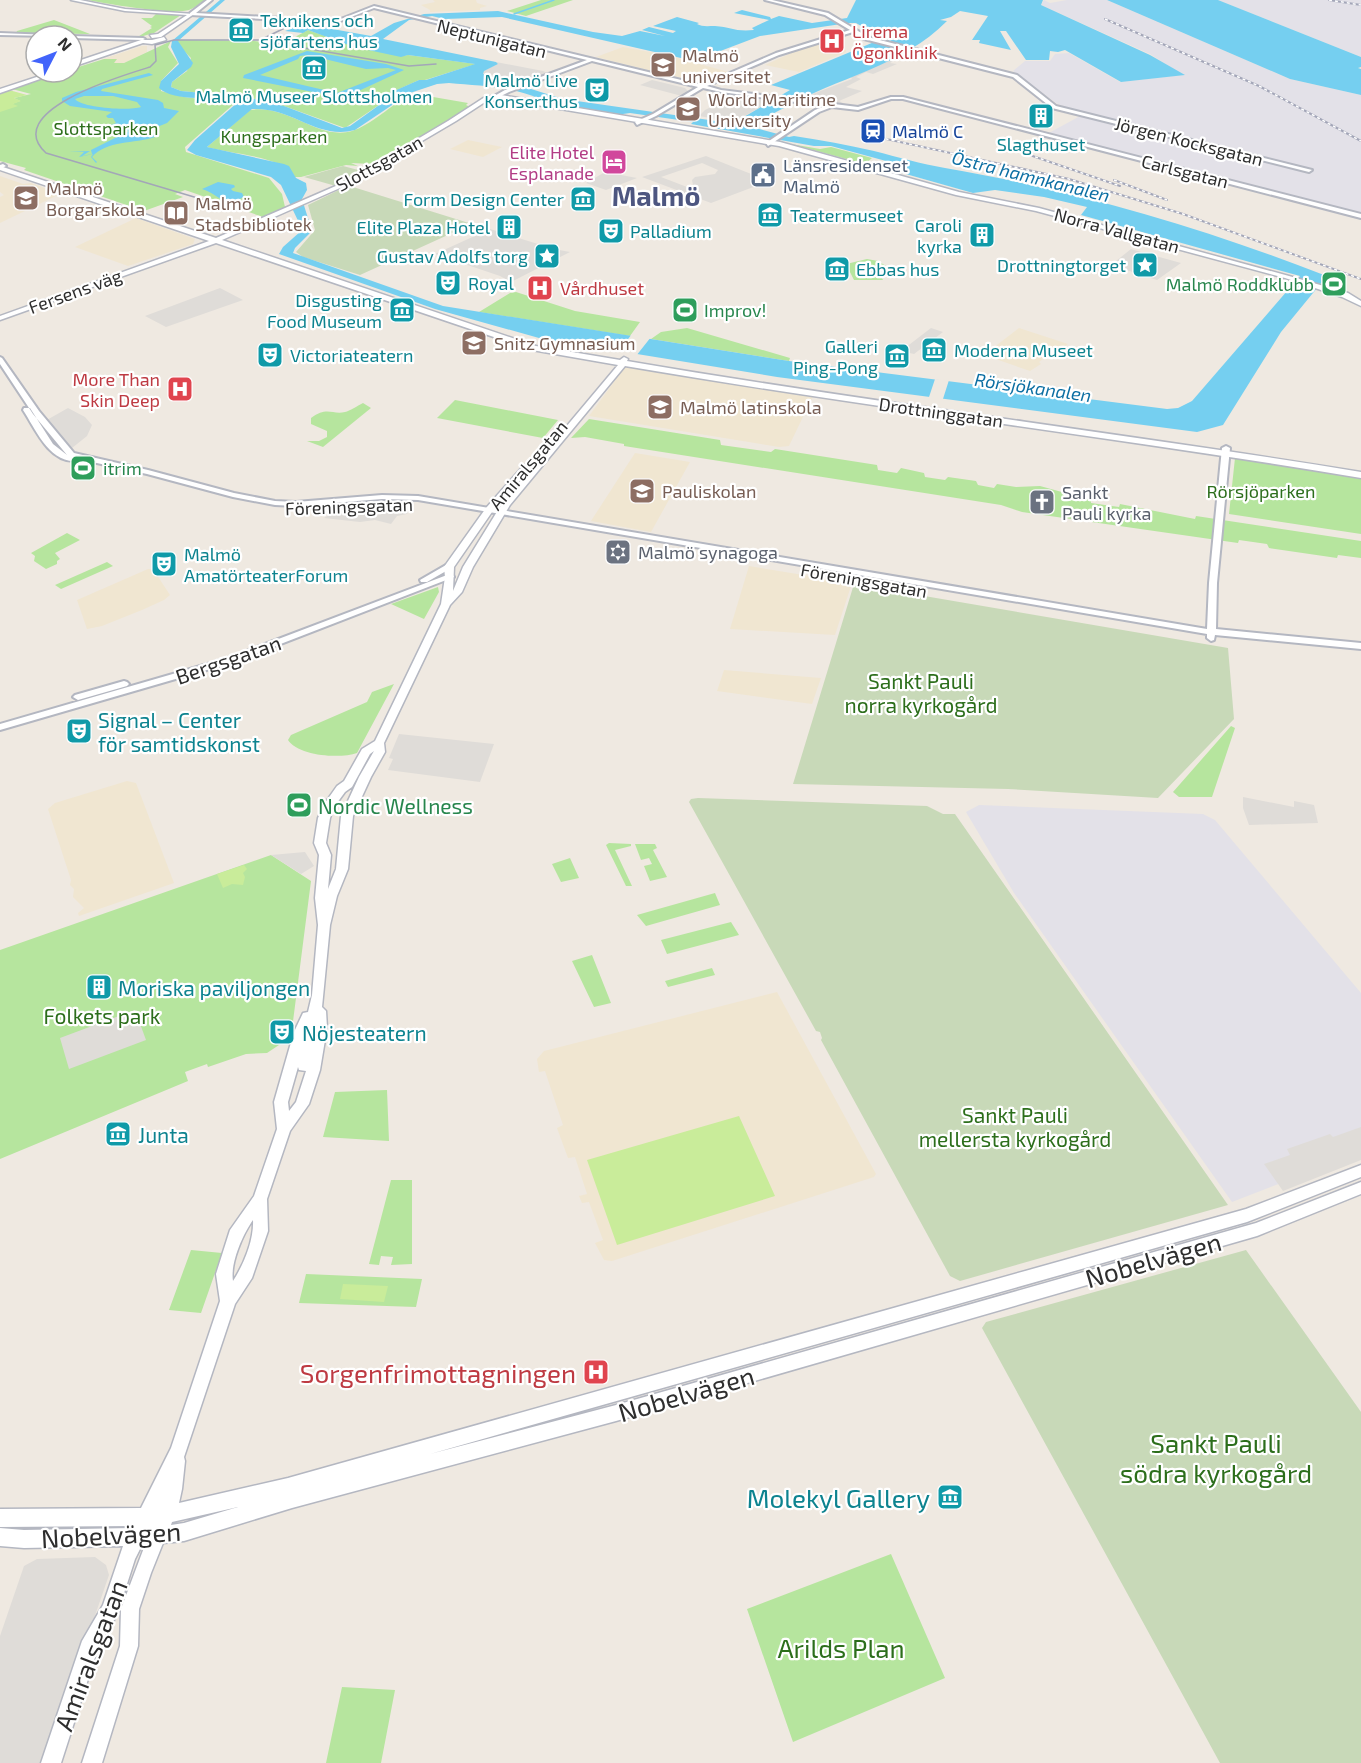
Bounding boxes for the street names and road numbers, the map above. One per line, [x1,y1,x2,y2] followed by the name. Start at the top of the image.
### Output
[435,14,549,62] street label: Neptunigatan
[1112,112,1266,170] street label: Jörgen Kocksgatan
[332,130,426,196] street label: Slottsgatan
[1139,150,1231,192] street label: Carlsgatan
[1052,203,1182,257] street label: Norra Vallgatan
[25,264,125,318] street label: Fersens väg
[877,392,1005,432] street label: Drottninggatan
[484,416,572,514] street label: Amiralsgatan
[285,493,413,519] street label: Föreningsgatan
[799,558,929,602] street label: Föreningsgatan
[172,629,284,689] street label: Bergsgatan
[1081,1225,1225,1293] street label: Nobelvägen
[614,1359,758,1427] street label: Nobelvägen
[40,1515,182,1553] street label: Nobelvägen
[47,1575,133,1735] street label: Amiralsgatan

